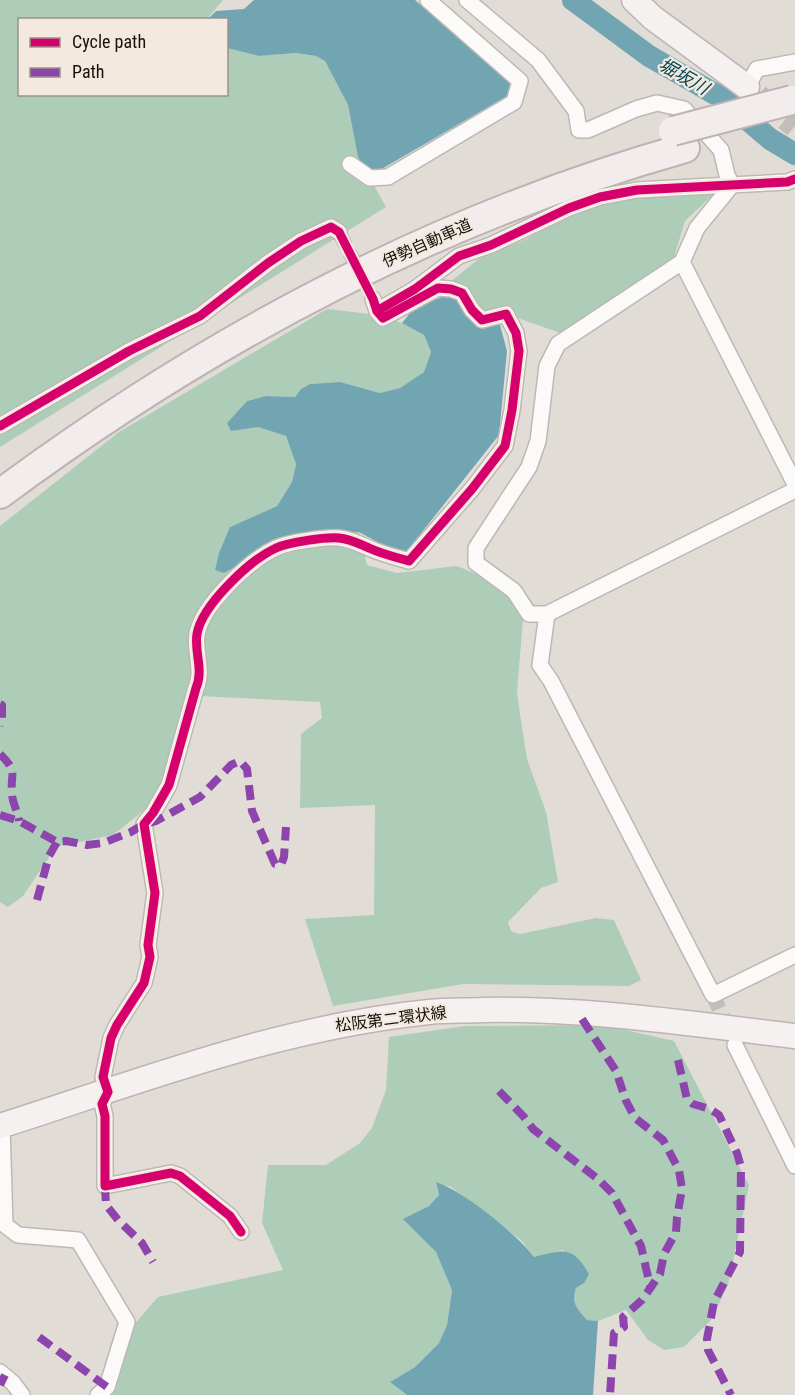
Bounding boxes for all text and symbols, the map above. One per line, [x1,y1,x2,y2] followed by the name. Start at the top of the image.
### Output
[18,18,228,96] legend
[72,31,146,52] text: Cycle path
[655,53,714,100] water label: 堀坂川
[72,61,105,82] text: Path
[379,215,475,271] street label: 伊勢自動車道
[334,1003,448,1035] street label: 松阪第二環状線

